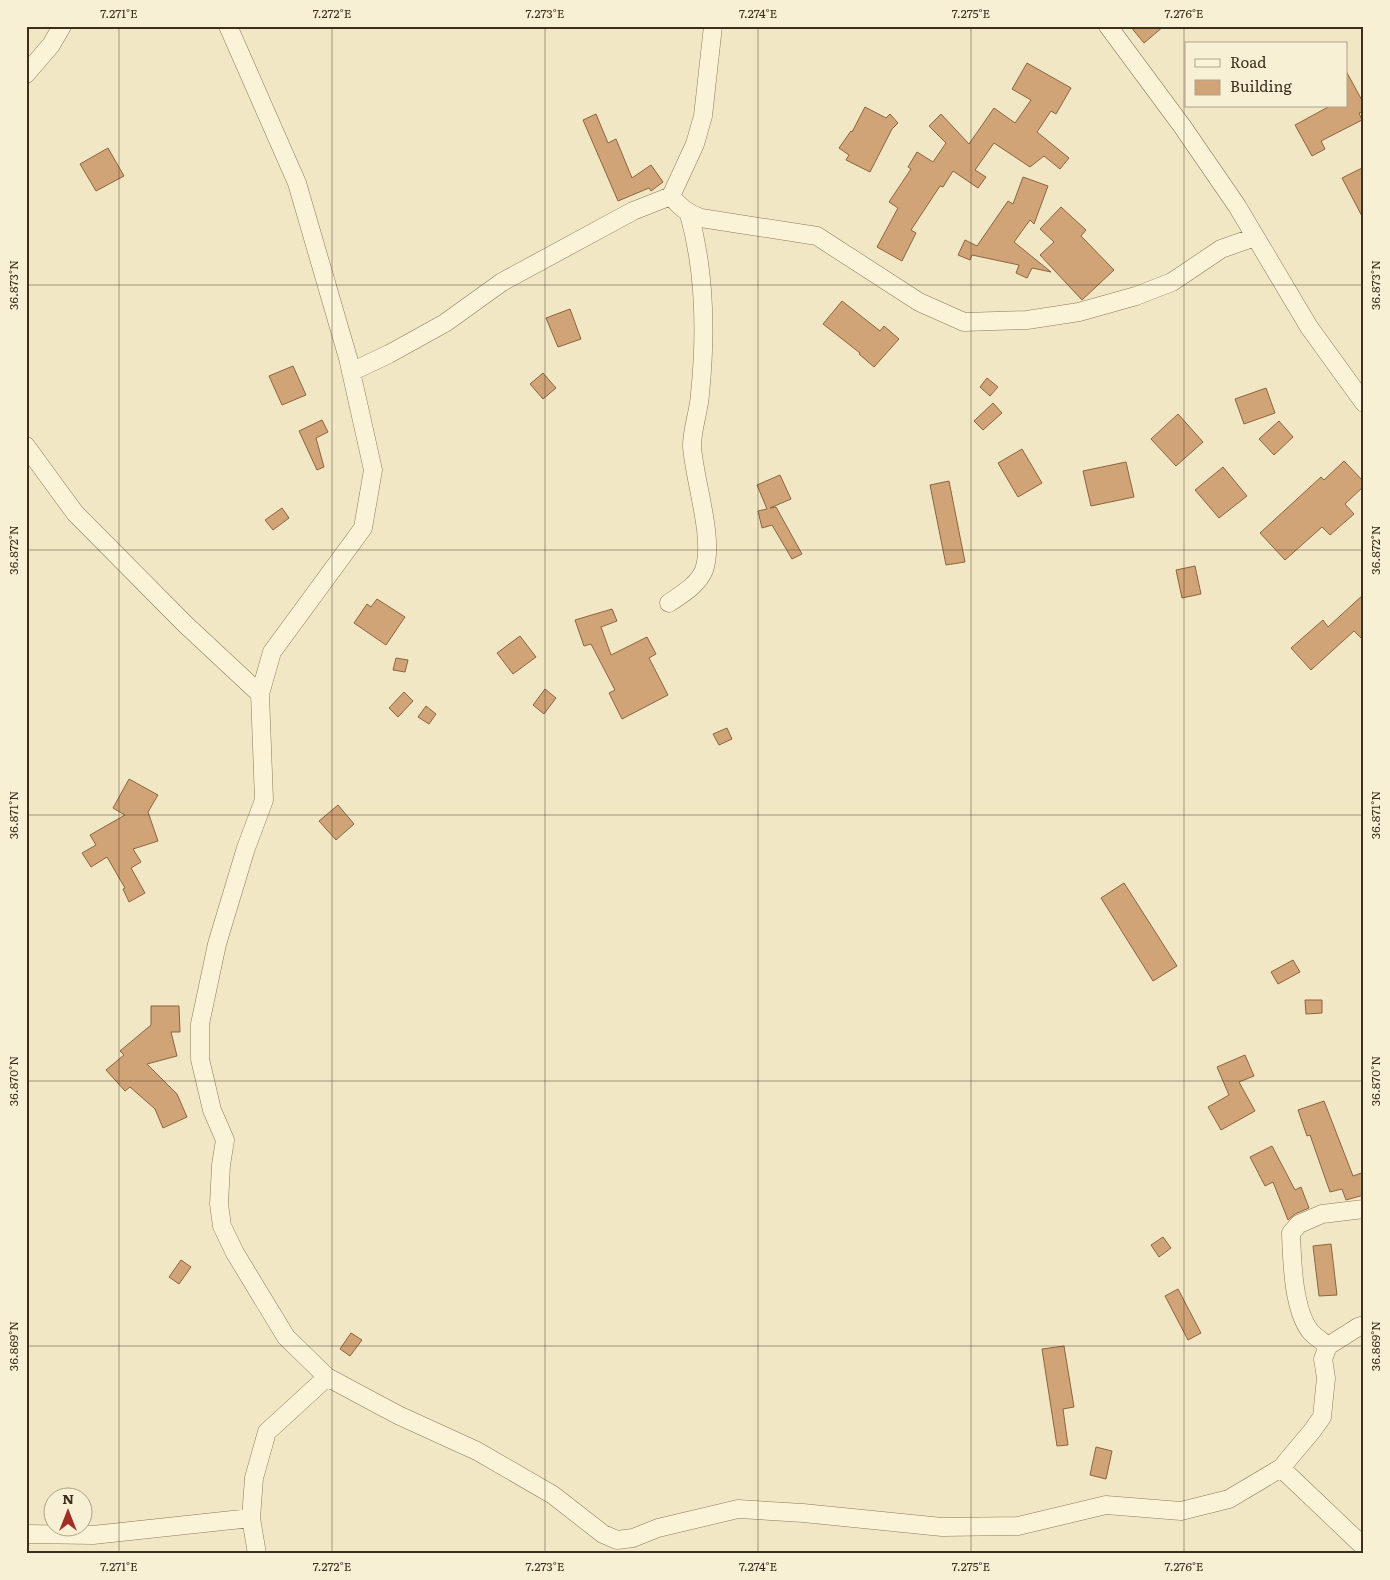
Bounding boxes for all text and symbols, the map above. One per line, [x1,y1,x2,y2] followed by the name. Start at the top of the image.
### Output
[100,4,138,22] text: 7.271°E
[313,4,352,22] text: 7.272°E
[526,4,565,22] text: 7.273°E
[739,4,777,22] text: 7.274°E
[952,4,991,22] text: 7.275°E
[1165,4,1204,22] text: 7.276°E
[1185,42,1348,108] legend
[1230,50,1266,73] text: Road
[1230,74,1292,97] text: Building
[4,260,22,310] text: 36.873°N
[1366,260,1384,310] text: 36.873°N
[4,525,22,575] text: 36.872°N
[1366,525,1384,575] text: 36.872°N
[4,791,22,839] text: 36.871°N
[1366,791,1384,839] text: 36.871°N
[4,1056,22,1106] text: 36.870°N
[1366,1056,1384,1106] text: 36.870°N
[4,1321,22,1371] text: 36.869°N
[1366,1321,1384,1371] text: 36.869°N
[42,1488,92,1538] north arrow
[62,1488,74,1508] text: N
[100,1557,138,1575] text: 7.271°E
[313,1557,352,1575] text: 7.272°E
[526,1557,565,1575] text: 7.273°E
[739,1557,777,1575] text: 7.274°E
[952,1557,991,1575] text: 7.275°E
[1165,1557,1204,1575] text: 7.276°E

